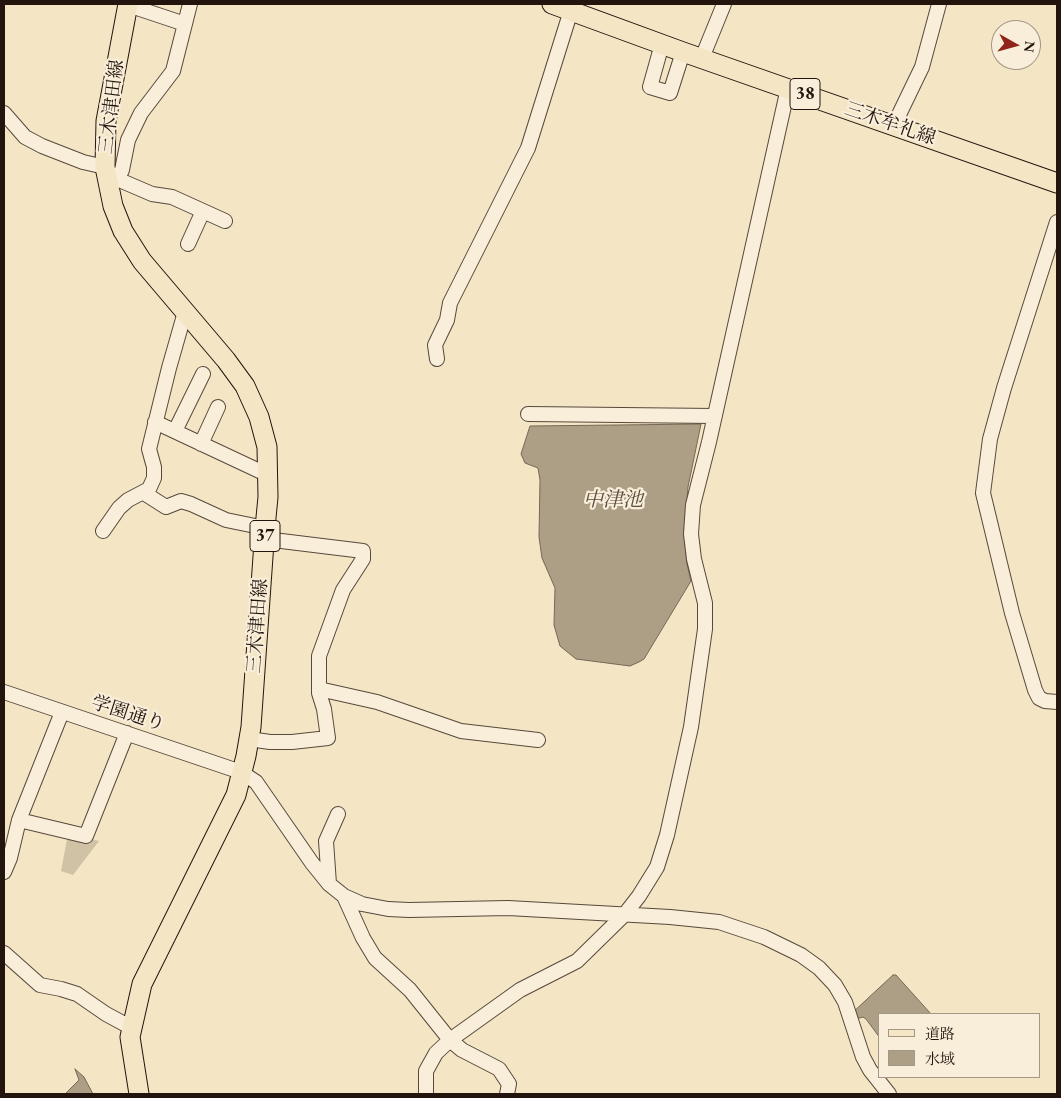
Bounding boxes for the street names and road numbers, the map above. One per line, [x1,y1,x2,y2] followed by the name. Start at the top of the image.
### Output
[95,58,129,156] street label: 三木津田線
[790,78,820,110] road number: 38
[841,98,939,150] street label: 三木牟礼線
[250,520,280,552] road number: 37
[243,578,273,674] street label: 三木津田線
[88,691,168,737] street label: 学園通り

